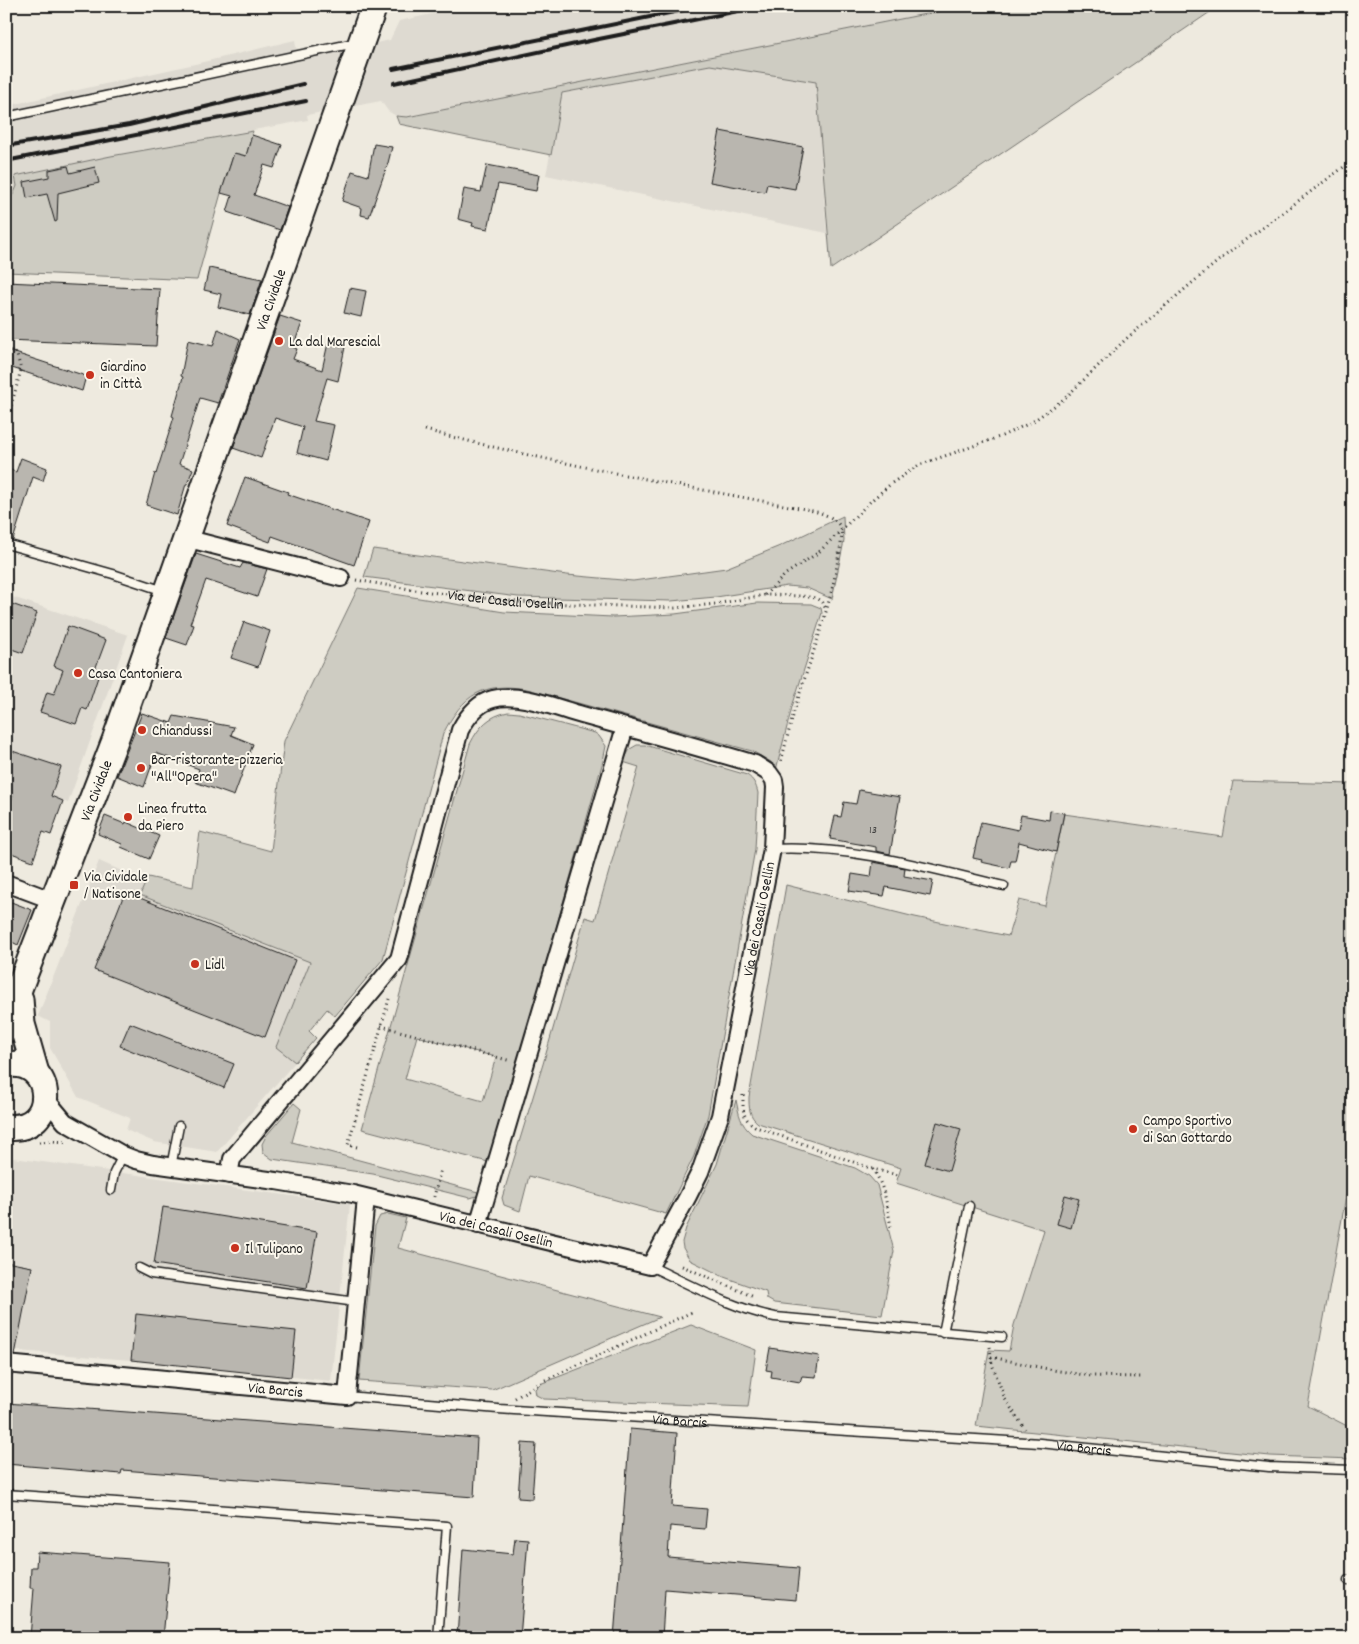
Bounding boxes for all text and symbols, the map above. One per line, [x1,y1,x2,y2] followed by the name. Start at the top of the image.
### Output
[251,266,293,334] street label: Via Cividale
[289,332,381,354] place label: La dal Marescial
[273,335,285,347] marker: La dal Marescial
[100,357,147,396] place label: Giardino in Città
[84,369,96,381] marker: Giardino in Città
[446,585,564,617] street label: Via dei Casali Osellin
[88,664,183,686] place label: Casa Cantoniera
[72,667,84,679] marker: Casa Cantoniera
[152,721,212,743] place label: Chiandussi
[136,724,148,736] marker: Chiandussi
[151,750,283,789] place label: Bar-ristorante-pizzeria "All"Opera"
[76,757,119,825] street label: Via Cividale
[135,762,147,774] marker: Bar-ristorante-pizzeria "All"Opera"
[138,799,207,838] place label: Linea frutta da Piero
[122,811,134,823] marker: Linea frutta da Piero
[869,822,877,839] house number: 13
[738,860,782,978] street label: Via dei Casali Osellin
[84,867,148,906] place label: Via Cividale / Natisone
[68,879,80,891] marker: Via Cividale / Natisone
[205,955,225,977] place label: Lidl
[189,958,201,970] marker: Lidl
[1143,1111,1232,1150] place label: Campo Sportivo di San Gottardo
[1127,1123,1139,1135] marker: Campo Sportivo di San Gottardo
[437,1206,555,1255] street label: Via dei Casali Osellin
[245,1239,303,1261] place label: Il Tulipano
[229,1242,241,1254] marker: Il Tulipano
[247,1378,304,1405] street label: Via Barcis
[652,1410,708,1435] street label: Via Barcis
[1055,1436,1113,1463] street label: Via Barcis

